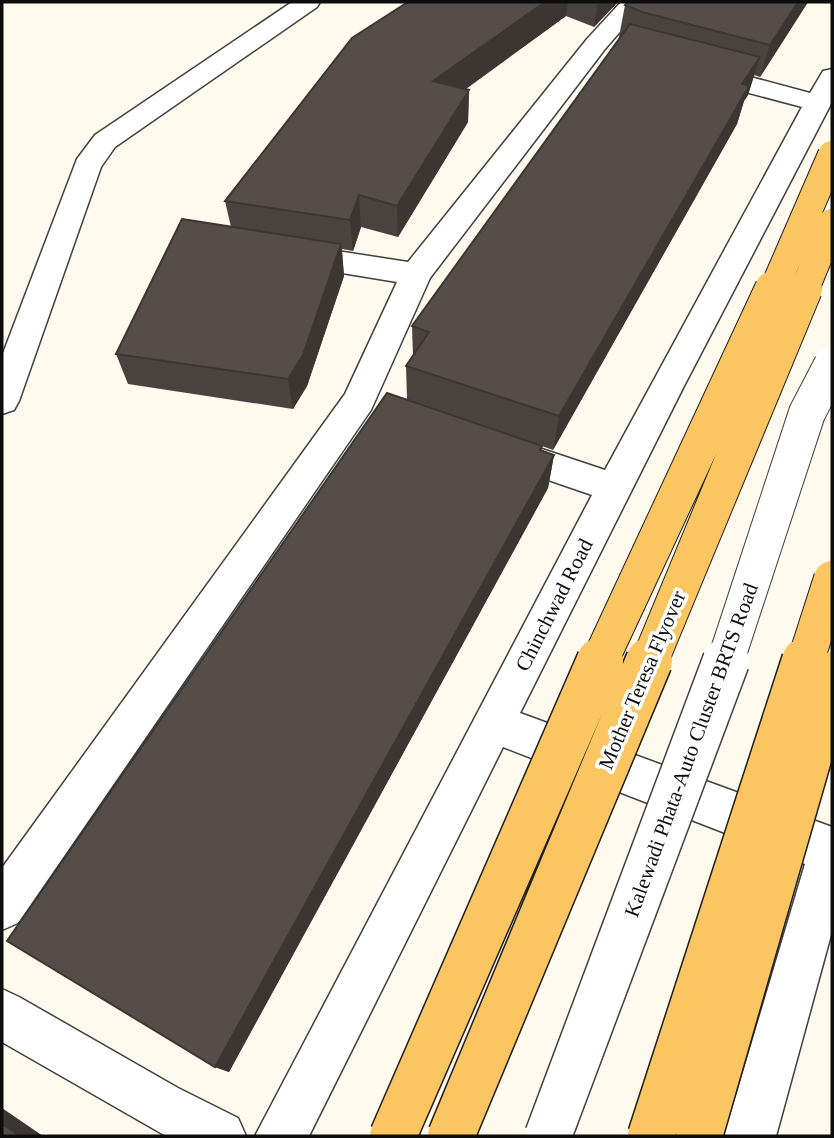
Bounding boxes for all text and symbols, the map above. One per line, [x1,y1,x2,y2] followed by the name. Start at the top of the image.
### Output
[510,534,598,675] street label: Chinchwad Road
[619,579,763,920] street label: Kalewadi Phata-Auto Cluster BRTS Road
[593,587,691,773] street label: Mother Teresa Flyover

